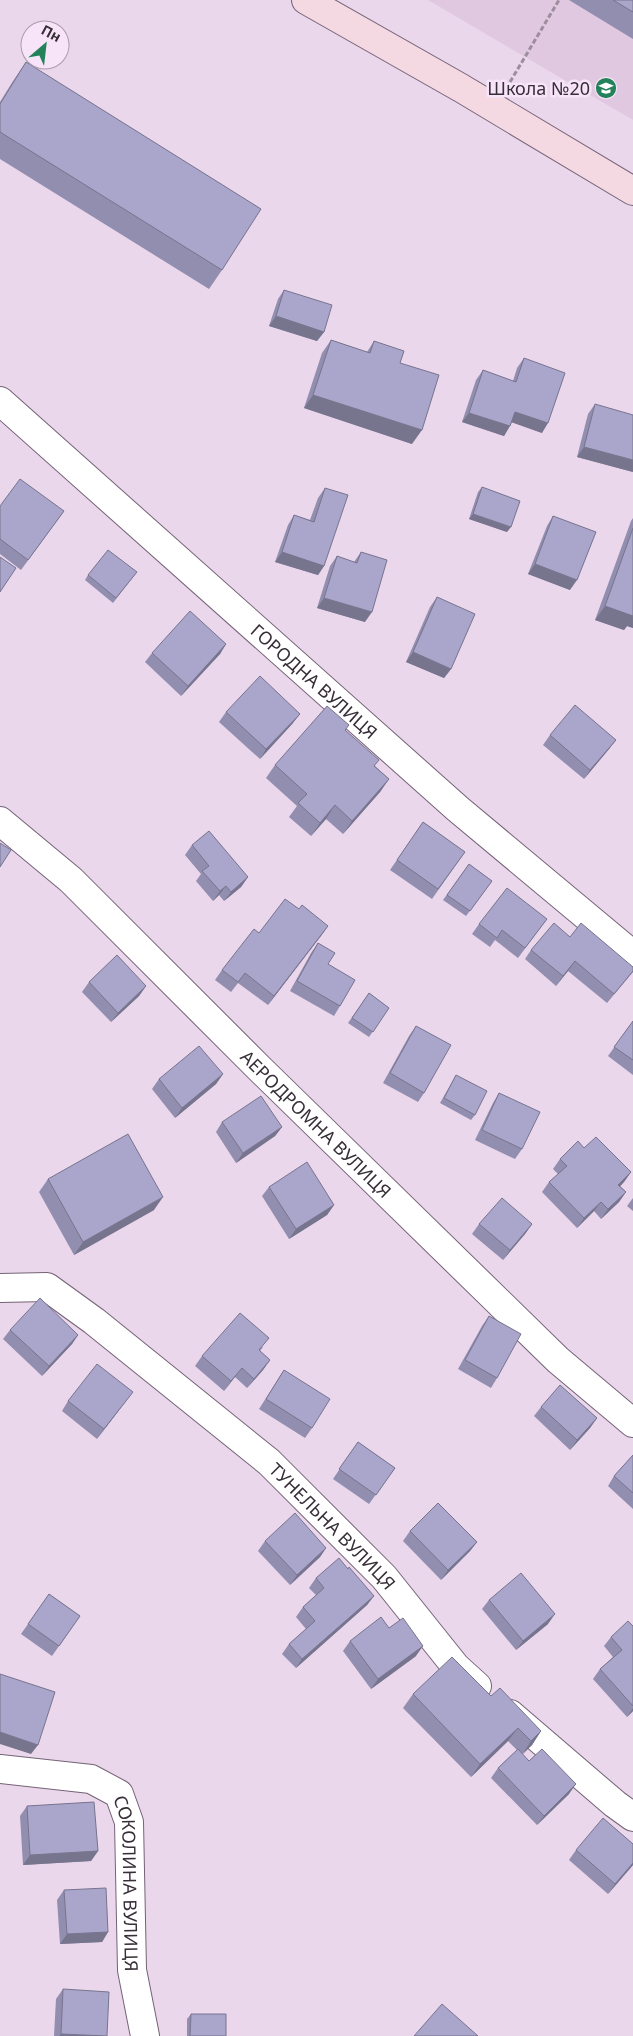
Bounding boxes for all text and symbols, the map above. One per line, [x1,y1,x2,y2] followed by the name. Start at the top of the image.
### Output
[20,20,70,70] north arrow
[38,20,65,46] text: Пн
[487,76,590,100] place label: Школа №20
[594,76,618,100] school or university icon: Школа №20
[246,618,383,744] street label: ГОРОДНА ВУЛИЦЯ
[236,1045,397,1203] street label: АЕРОДРОМНА ВУЛИЦЯ
[264,1457,401,1594] street label: ТУНЕЛЬНА ВУЛИЦЯ
[108,1792,144,1972] street label: СОКОЛИНА ВУЛИЦЯ

